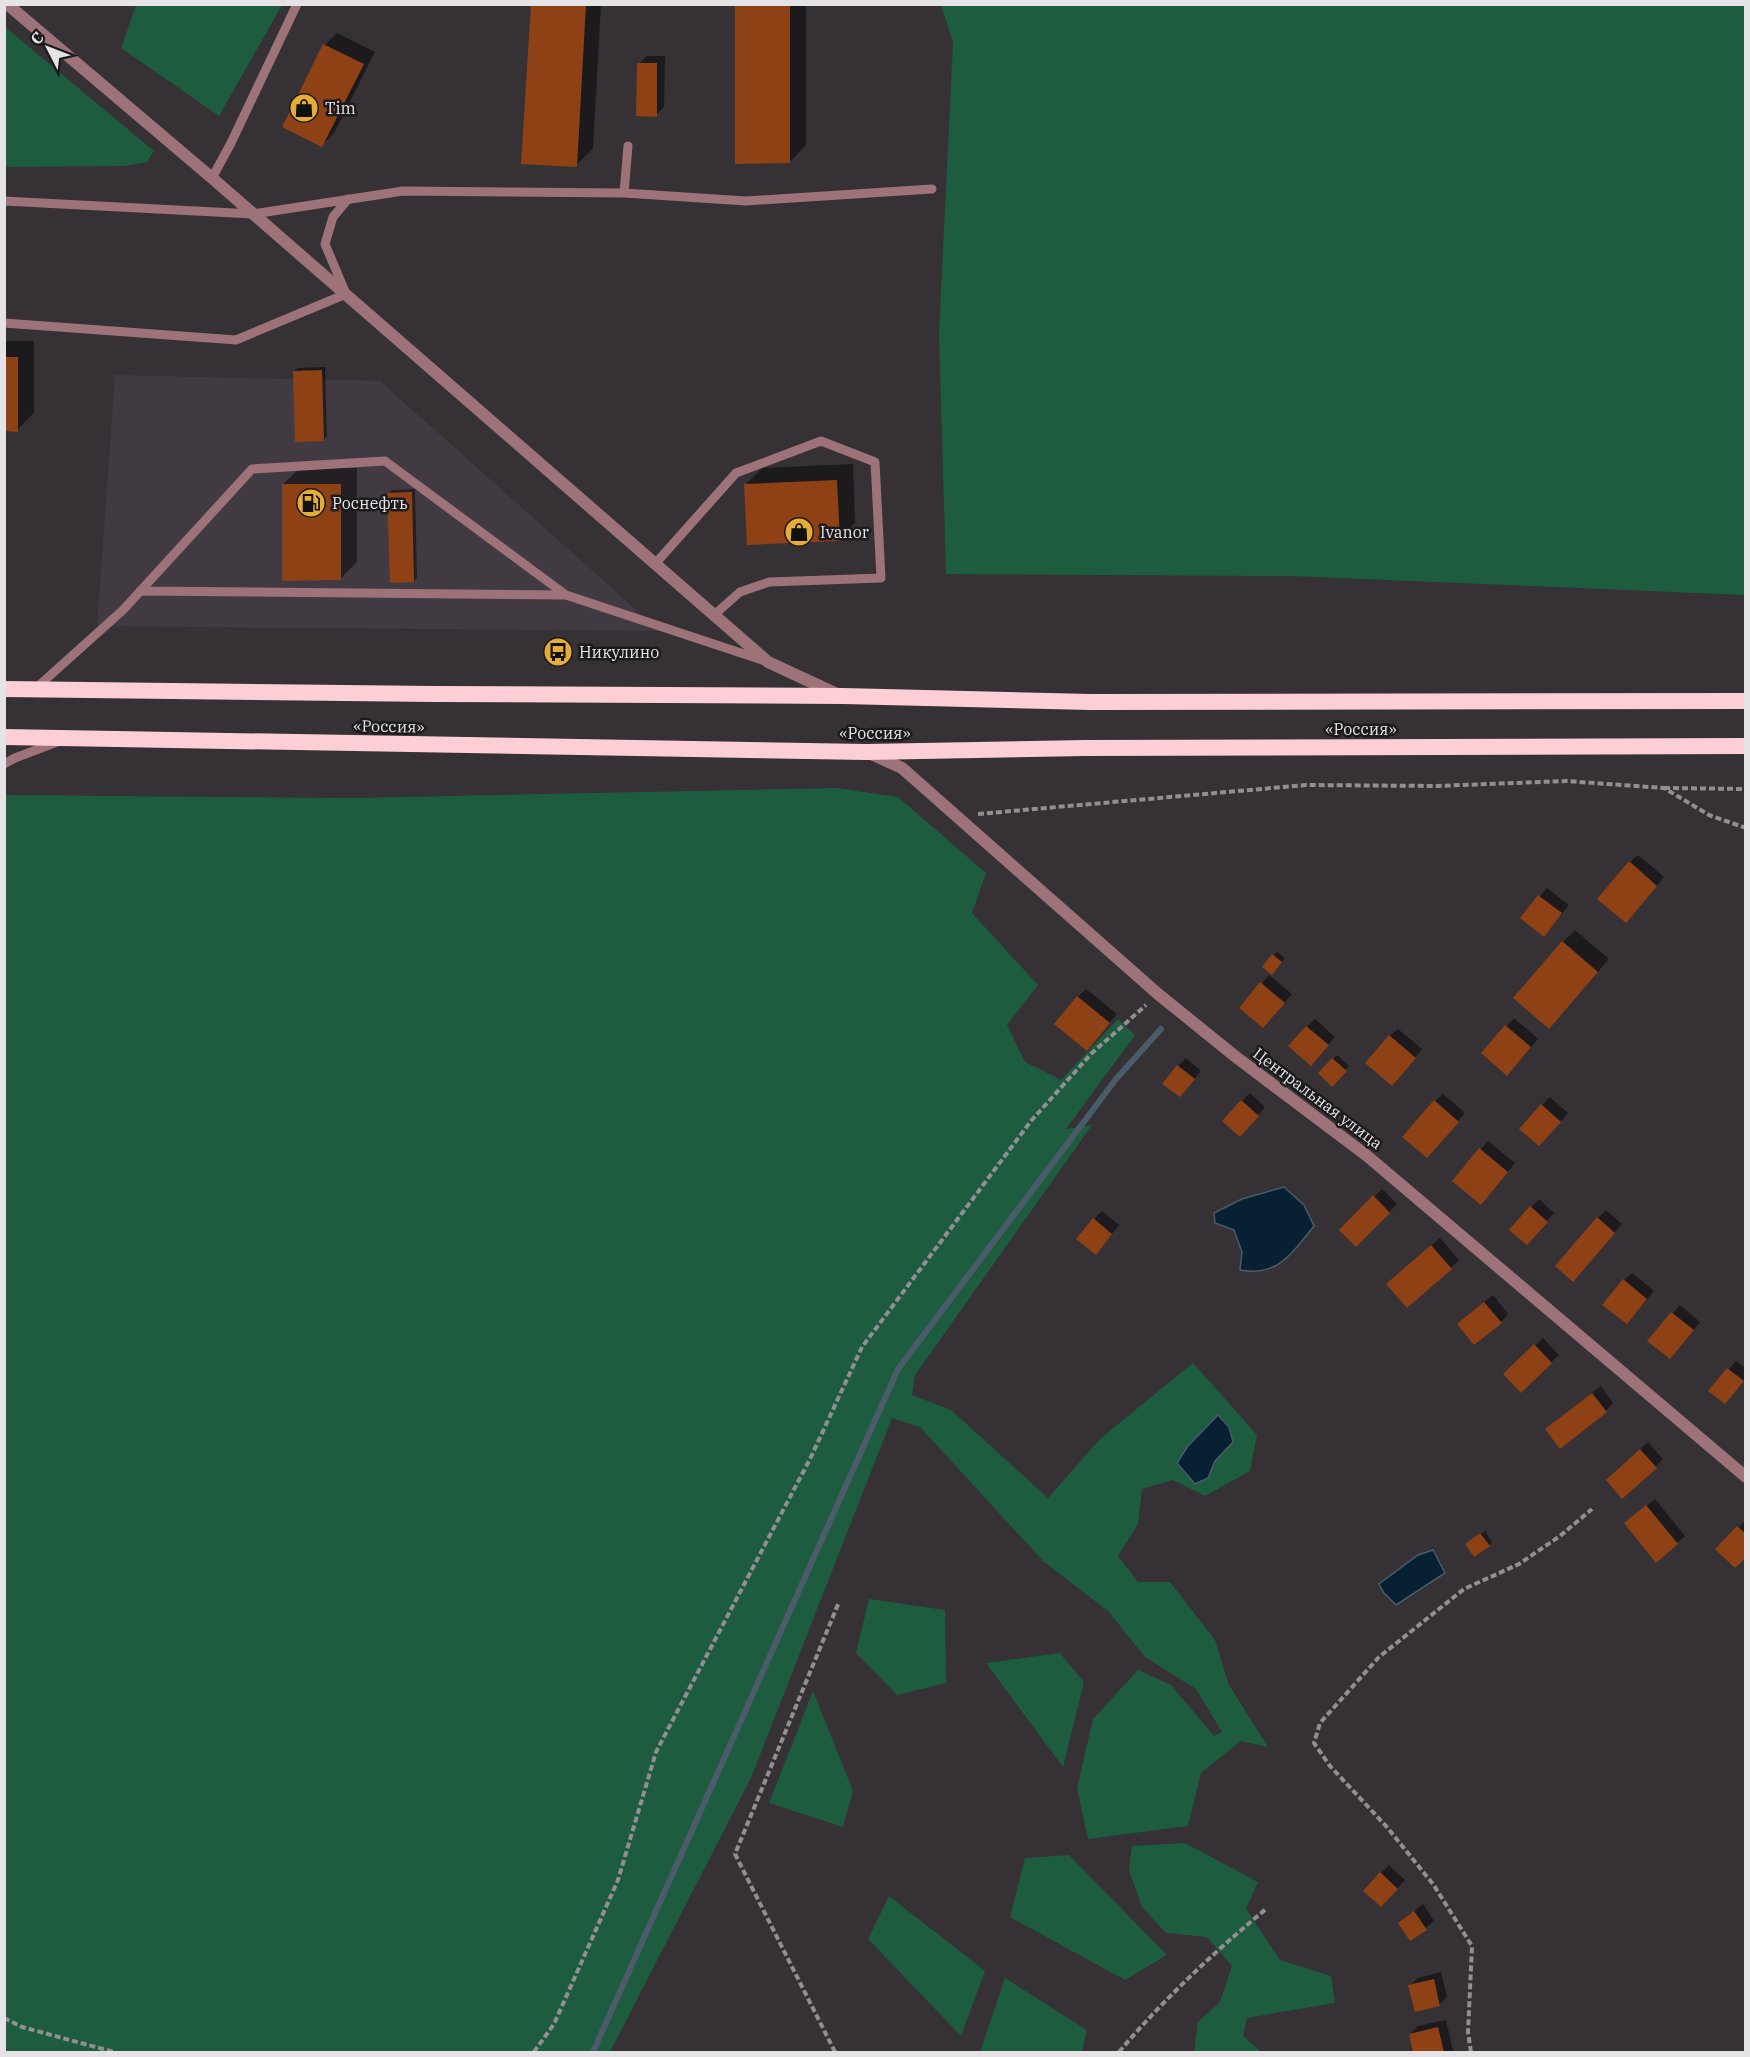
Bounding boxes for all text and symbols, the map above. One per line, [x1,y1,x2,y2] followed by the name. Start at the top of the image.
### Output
[18,18,78,78] north arrow
[26,27,48,49] text: С
[288,92,320,124] shop icon: Tim
[325,98,356,118] place label: Tim
[295,487,327,519] fuel station icon: Роснефть
[332,493,408,513] place label: Роснефть
[783,516,815,548] shop icon: Ivanor
[820,522,869,542] place label: Ivanor
[542,636,574,668] bus stop icon: Никулино
[579,642,659,662] place label: Никулино
[353,715,425,737] street label: «Россия»
[1325,719,1397,739] street label: «Россия»
[839,723,911,743] street label: «Россия»
[1249,1043,1387,1153] street label: Центральная улица

